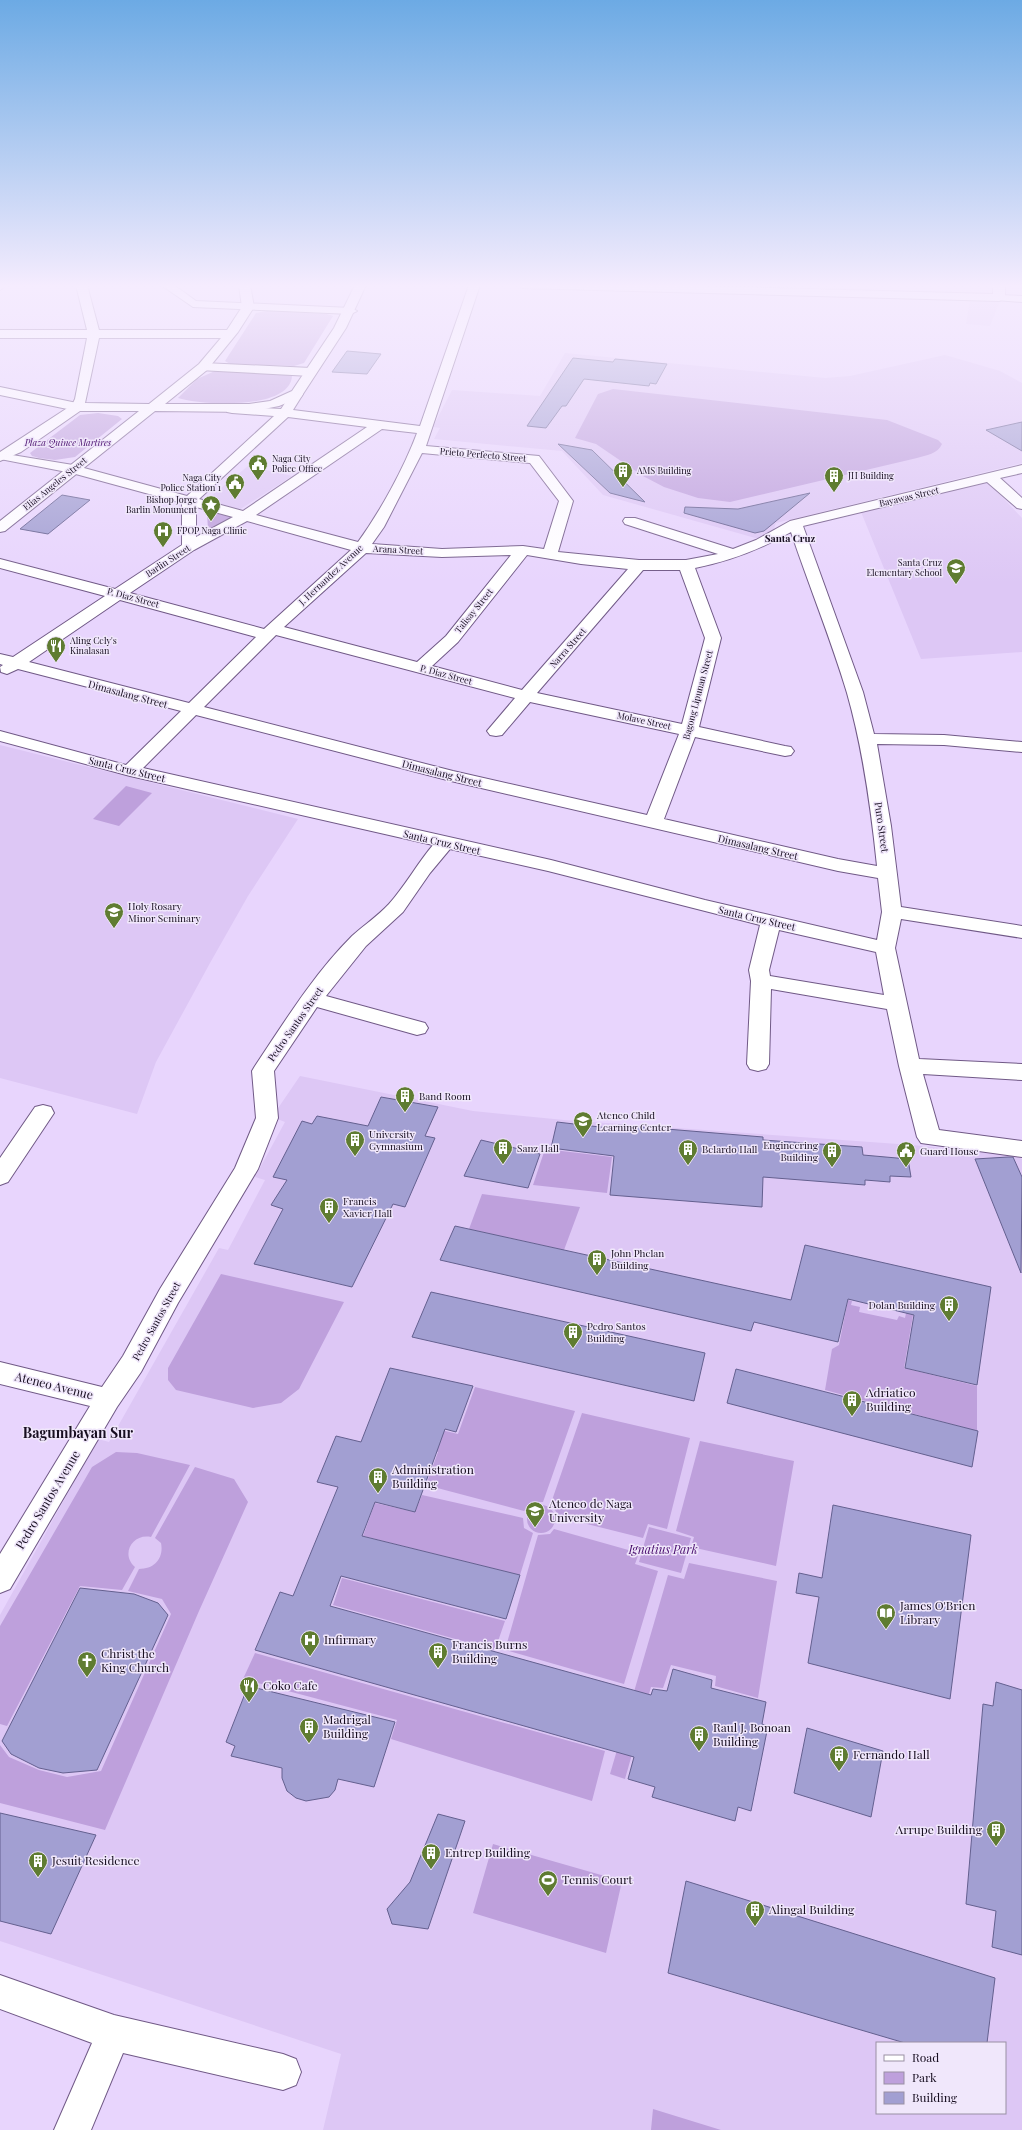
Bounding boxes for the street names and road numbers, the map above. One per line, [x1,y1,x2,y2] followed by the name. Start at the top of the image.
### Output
[439,444,528,464] street label: Prieto Perfecto Street
[20,453,89,513] street label: Elias Angeles Street
[878,483,941,509] street label: Bayawas Street
[143,541,193,579] street label: Barlin Street
[295,541,365,608] street label: J. Hernandez Avenue
[372,542,424,556] street label: Arana Street
[106,584,161,610] street label: P. Diaz Street
[451,585,495,635] street label: Talisay Street
[547,624,589,670] street label: Narra Street
[679,648,715,741] street label: Bagong Lipunan Street
[419,661,474,687] street label: P. Diaz Street
[87,677,170,711] street label: Dimasalang Street
[616,708,673,732] street label: Molave Street
[87,753,167,785] street label: Santa Cruz Street
[401,756,484,790] street label: Dimasalang Street
[872,801,893,854] street label: Puro Street
[402,826,482,858] street label: Santa Cruz Street
[717,831,800,863] street label: Dimasalang Street
[717,902,797,934] street label: Santa Cruz Street
[264,984,326,1064] street label: Pedro Santos Street
[129,1279,184,1363] street label: Pedro Santos Street
[13,1367,95,1402] street label: Ateneo Avenue
[11,1447,83,1552] street label: Pedro Santos Avenue

